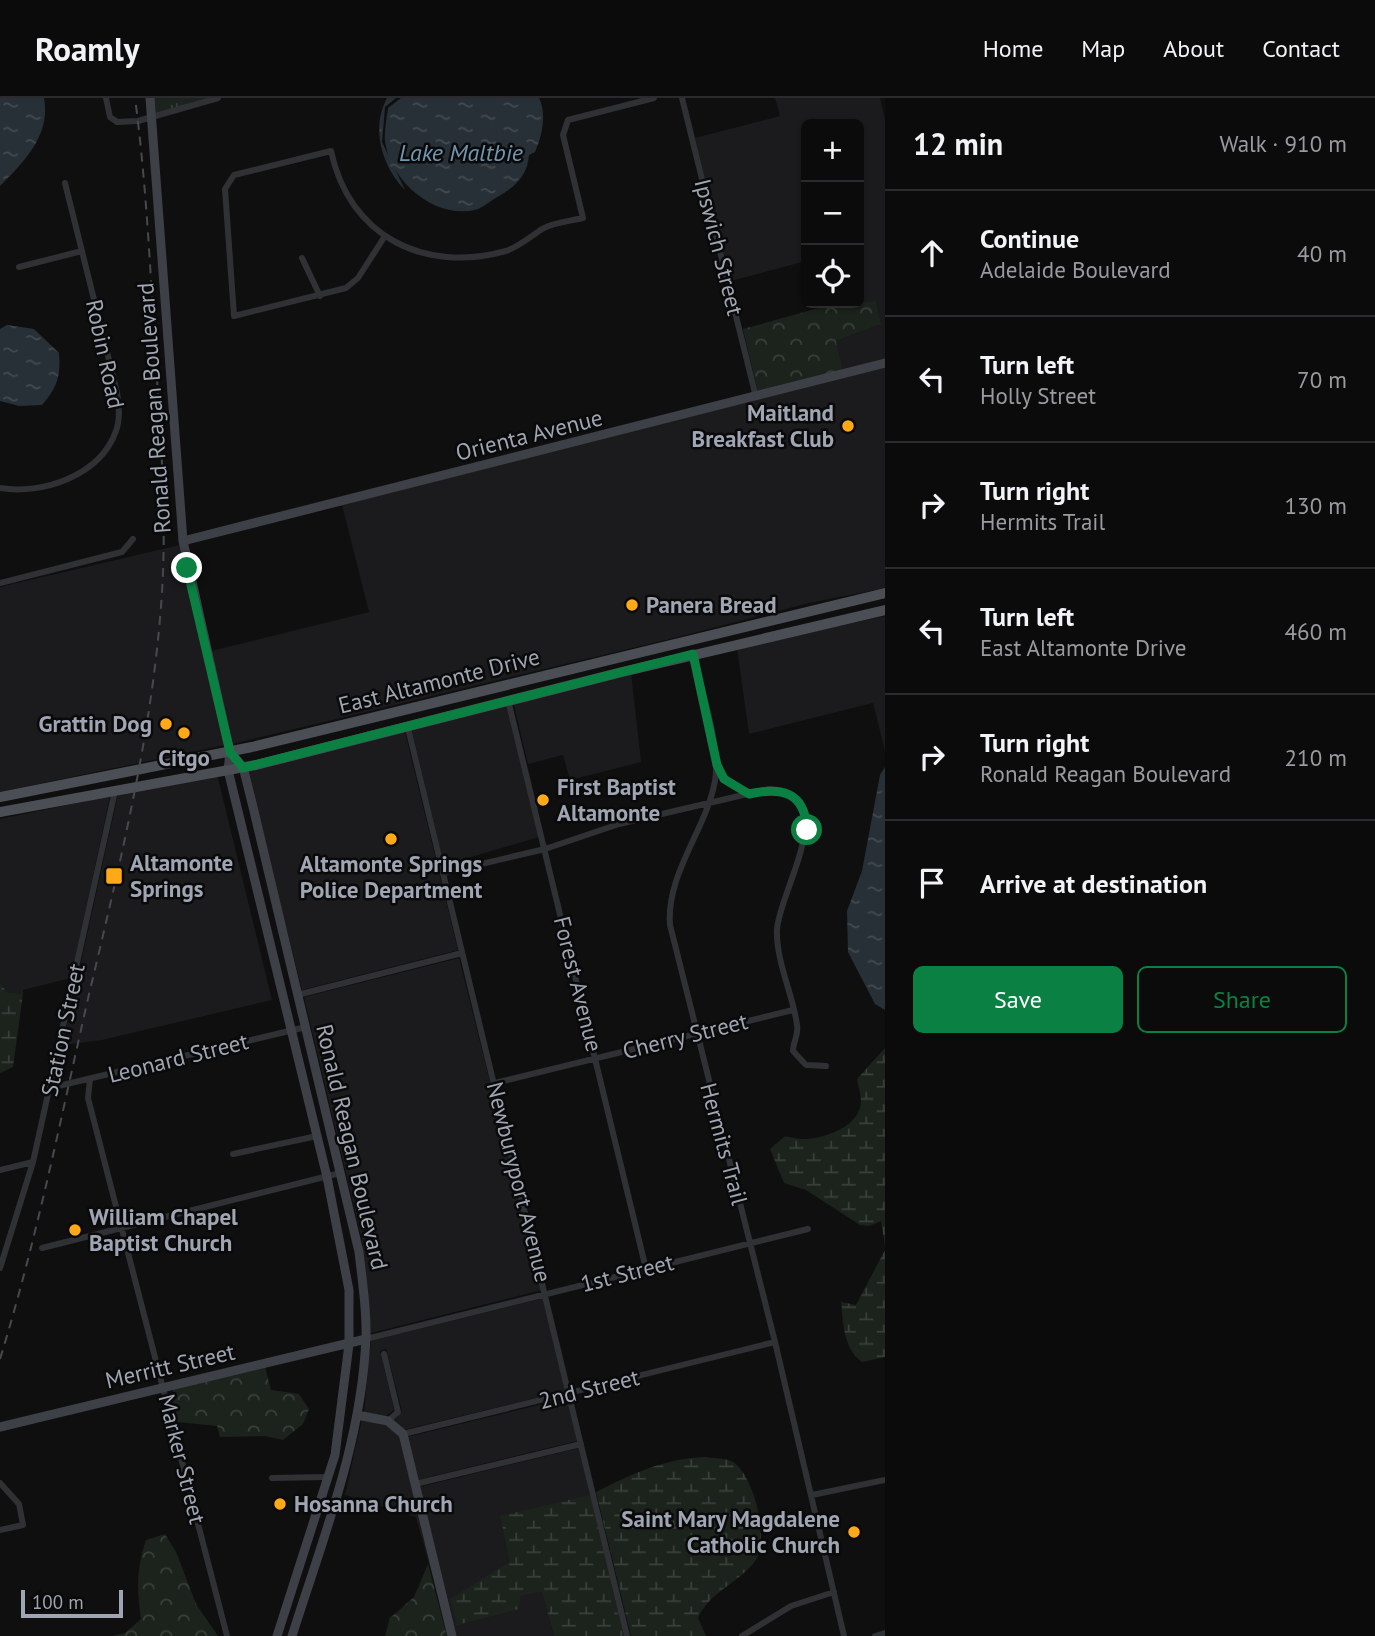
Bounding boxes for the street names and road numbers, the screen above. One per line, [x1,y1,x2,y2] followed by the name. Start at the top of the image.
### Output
[689,176,751,318] street label: Ipswich Street
[130,282,177,534] street label: Ronald Reagan Boulevard
[80,297,131,411] street label: Robin Road
[452,402,605,467] street label: Orienta Avenue
[335,641,543,720] street label: East Altamonte Drive
[548,913,609,1055] street label: Forest Avenue
[34,961,91,1099] street label: Station Street
[619,1006,751,1065] street label: Cherry Street
[310,1021,395,1272] street label: Ronald Reagan Boulevard
[105,1026,251,1089] street label: Leonard Street
[481,1079,558,1285] street label: Newburyport Avenue
[694,1080,755,1208] street label: Hermits Trail
[577,1247,677,1298] street label: 1st Street
[102,1336,238,1395] street label: Merritt Street
[536,1362,642,1415] street label: 2nd Street
[152,1391,213,1527] street label: Marker Street

